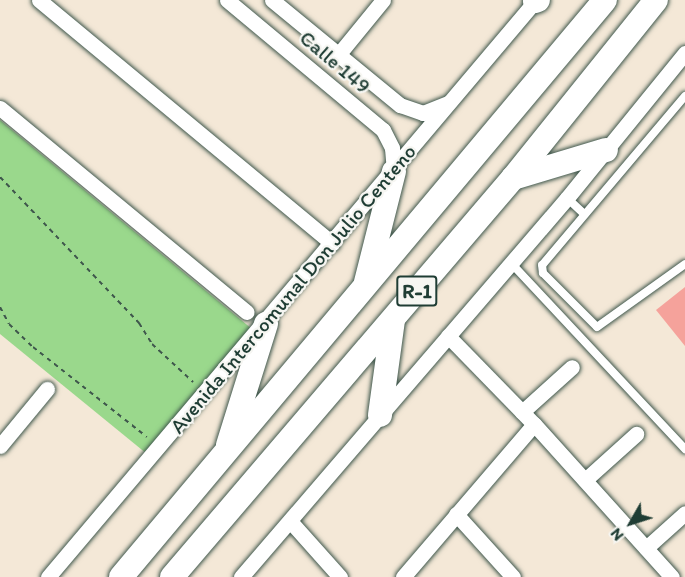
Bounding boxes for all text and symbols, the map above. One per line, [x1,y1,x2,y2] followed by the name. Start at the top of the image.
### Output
[295,25,375,99] street label: Calle 149
[164,139,422,439] street label: Avenida Intercomunal Don Julio Centeno
[396,274,438,308] road number: R-1
[601,493,661,553] north arrow
[606,524,627,545] text: N

